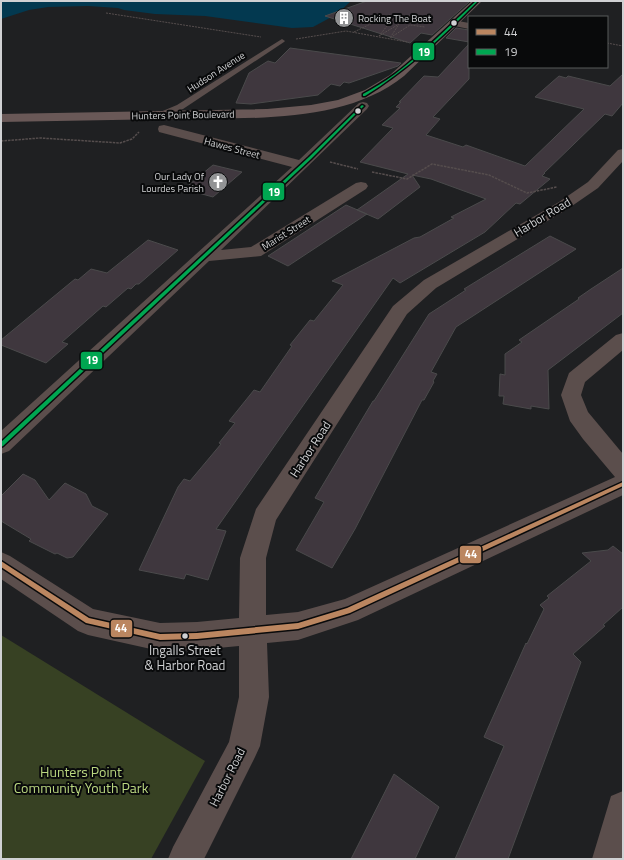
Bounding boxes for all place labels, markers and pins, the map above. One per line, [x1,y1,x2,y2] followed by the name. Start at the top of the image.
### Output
[333,7,355,29] building icon: Rocking The Boat
[358,11,432,26] place label: Rocking The Boat
[449,18,459,28] unlabelled marker
[353,106,363,116] unlabelled marker
[142,169,205,196] place label: Our Lady Of Lourdes Parish
[207,171,229,193] church icon: Our Lady Of Lourdes Parish
[180,631,190,641] marker: Ingalls Street & Harbor Road
[145,640,225,675] place label: Ingalls Street & Harbor Road

